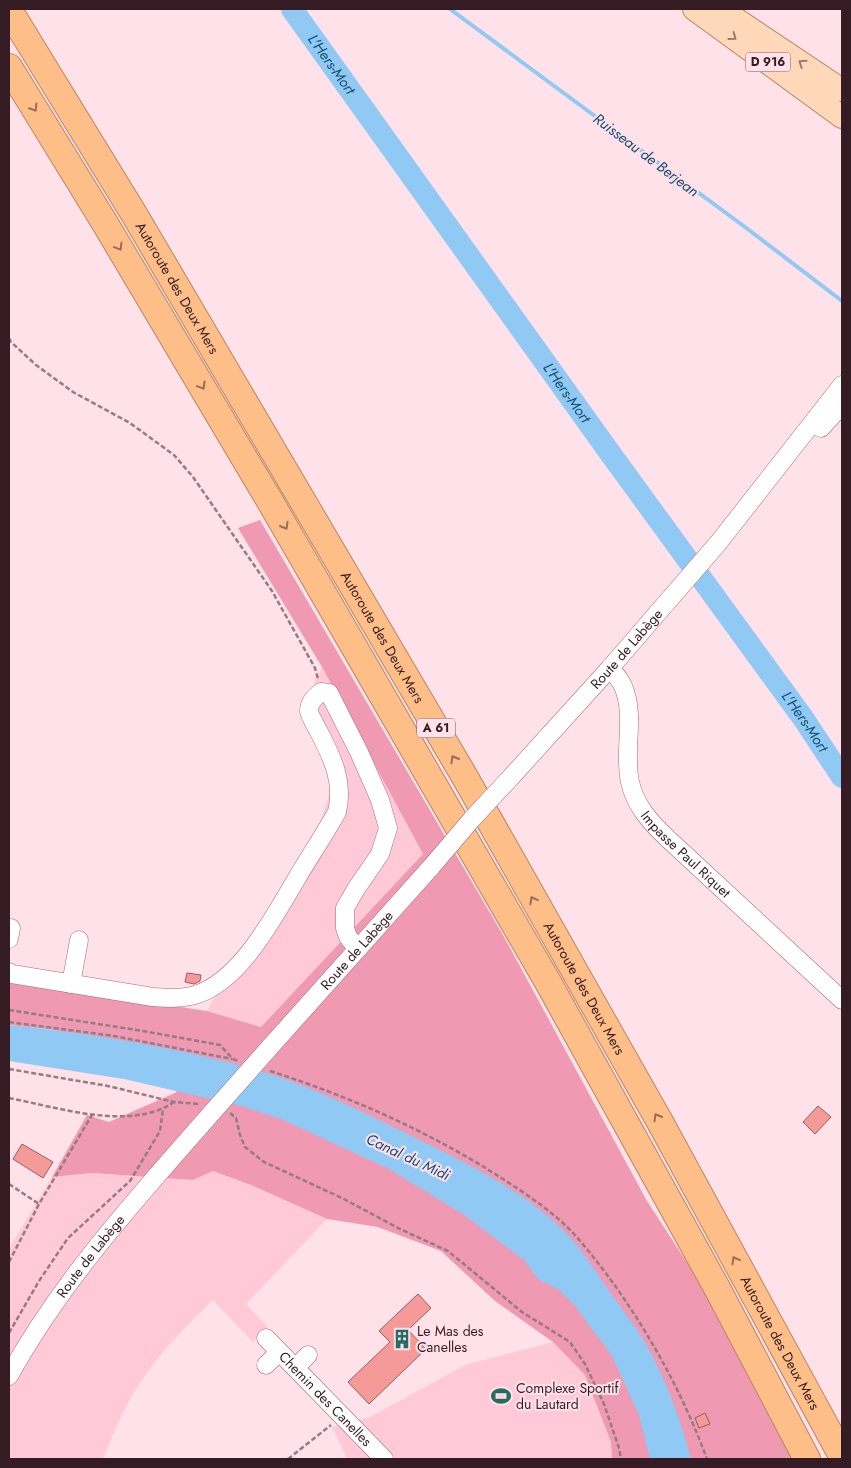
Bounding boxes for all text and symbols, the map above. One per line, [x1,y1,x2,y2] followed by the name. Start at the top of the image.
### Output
[302,30,362,100] water label: L'Hers-Mort
[727,31,737,40] one-way arrow
[746,52,790,72] road number: D 916
[798,60,807,69] one-way arrow
[28,103,38,112] one-way arrow
[589,108,703,202] water label: Ruisseau de Berjean
[131,218,224,358] street label: Autoroute des Deux Mers
[113,241,123,250] one-way arrow
[538,358,597,429] water label: L'Hers-Mort
[196,381,206,390] one-way arrow
[278,521,288,530] one-way arrow
[336,567,429,707] street label: Autoroute des Deux Mers
[586,604,667,693] street label: Route de Labège
[776,687,834,758] water label: L'Hers-Mort
[417,718,455,738] road number: A 61
[450,755,460,764] one-way arrow
[636,807,736,903] street label: Impasse Paul Riquet
[530,896,540,905] one-way arrow
[316,906,398,994] street label: Route de Labège
[539,918,630,1059] street label: Autoroute des Deux Mers
[653,1114,663,1123] one-way arrow
[362,1128,454,1186] water label: Canal du Midi
[52,1210,129,1302] street label: Route de Labège
[731,1256,741,1265] one-way arrow
[736,1272,825,1414] street label: Autoroute des Deux Mers
[417,1321,484,1357] place label: Le Mas des Canelles
[391,1328,413,1350] building icon: Le Mas des Canelles
[274,1347,377,1451] street label: Chemin des Canelles
[516,1378,620,1414] place label: Complexe Sportif du Lautard
[490,1385,512,1407] sports icon: Complexe Sportif du Lautard

